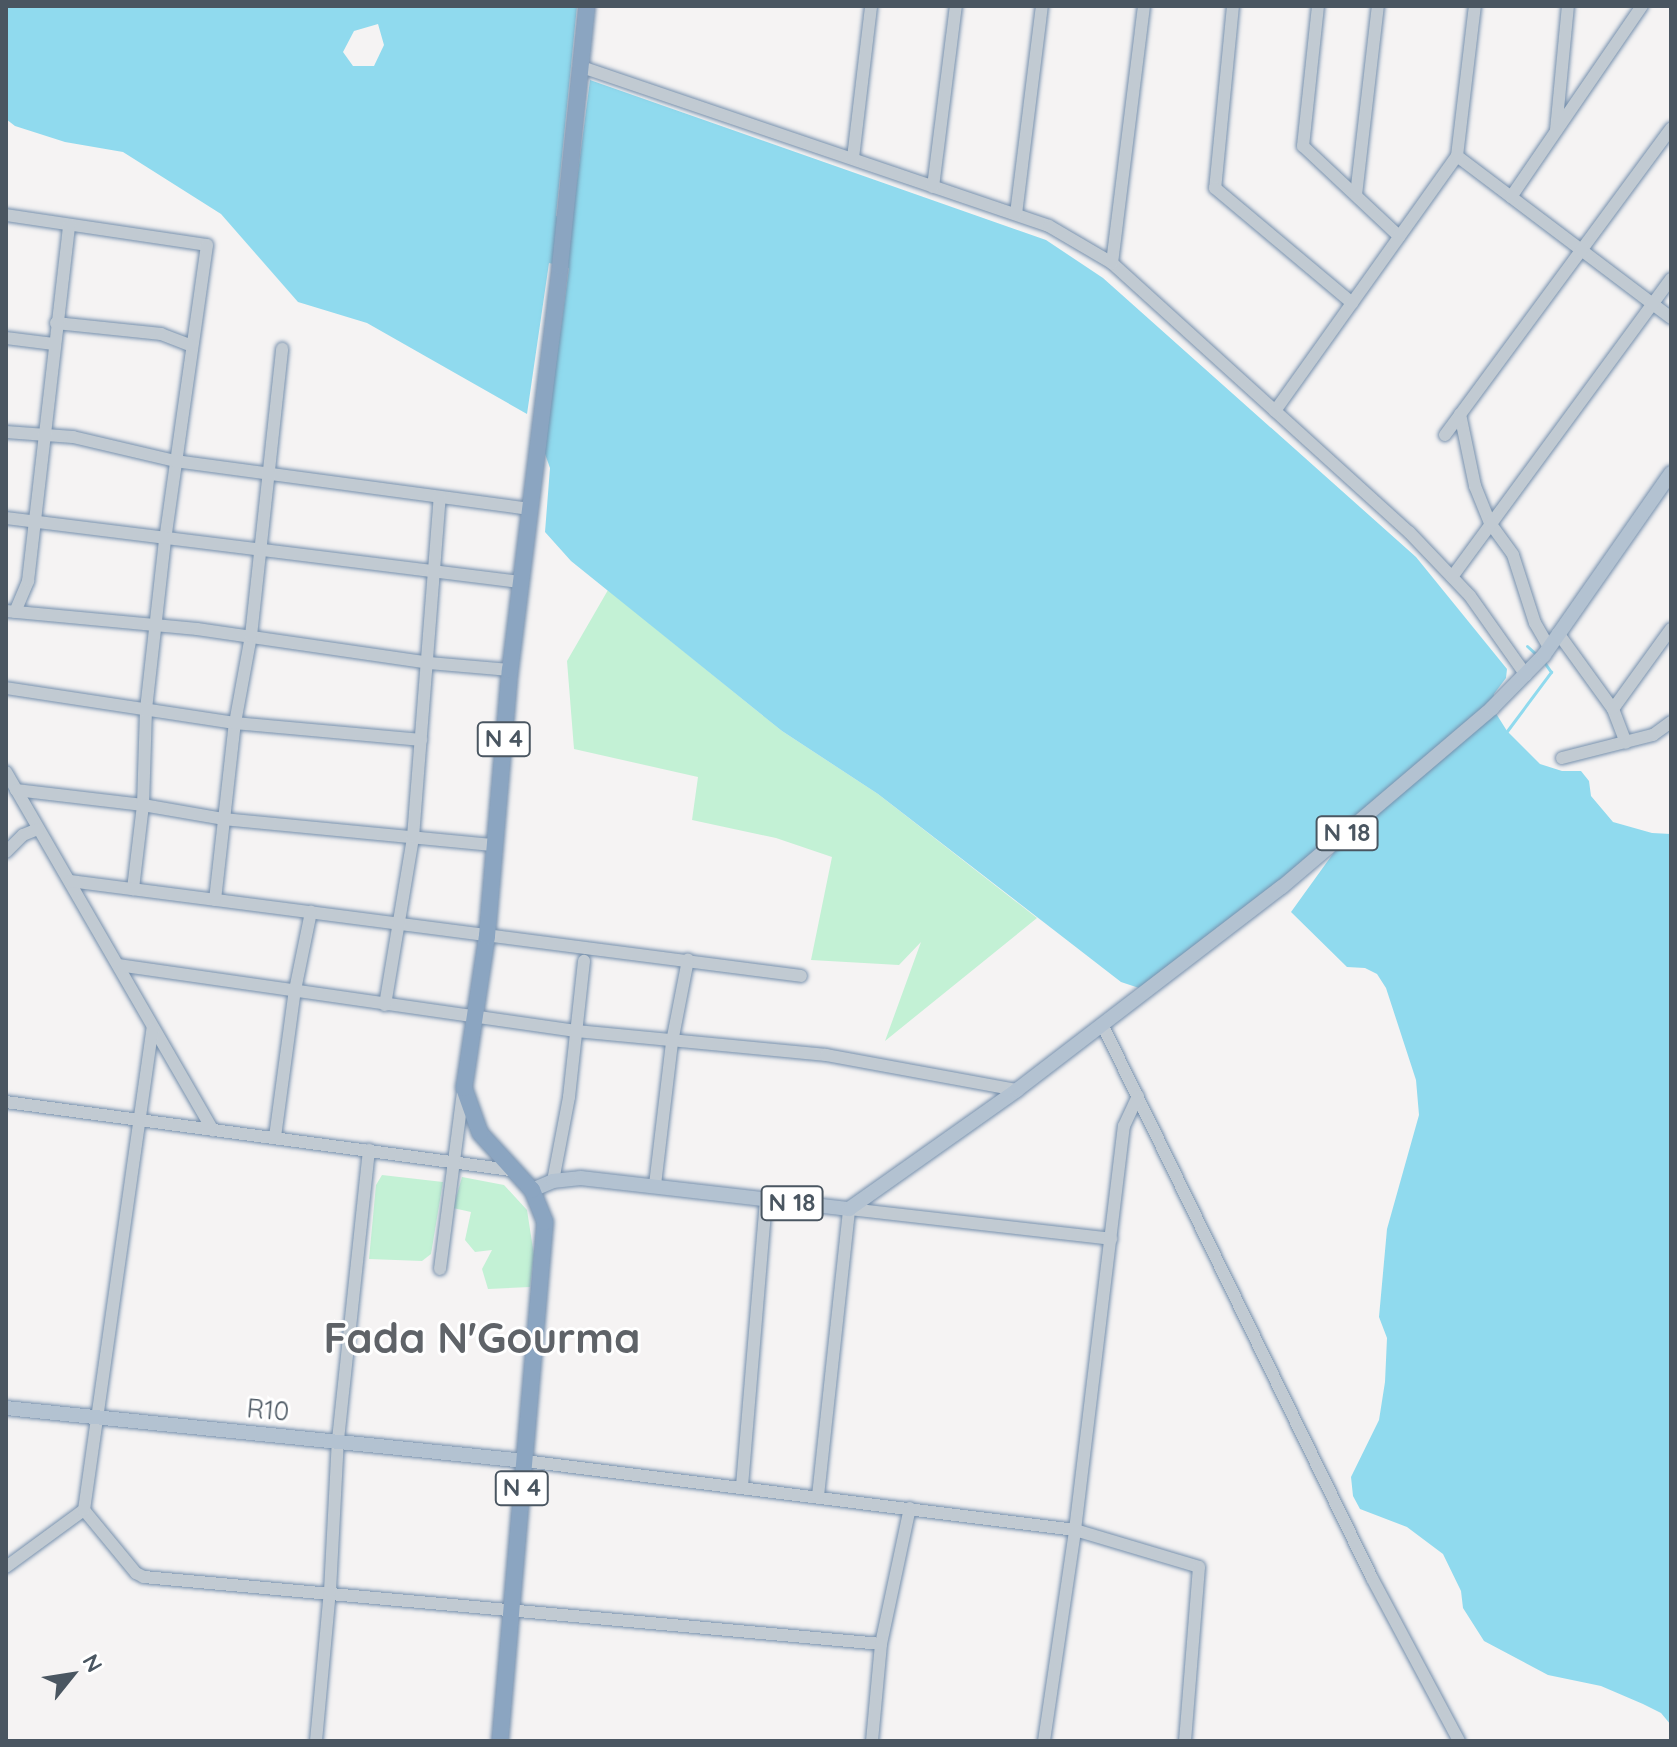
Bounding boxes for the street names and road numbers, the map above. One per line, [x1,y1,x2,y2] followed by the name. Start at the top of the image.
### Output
[476,719,532,759] road number: N 4
[1315,813,1379,853] road number: N 18
[760,1183,824,1223] road number: N 18
[245,1393,291,1427] street label: R10
[494,1468,550,1508] road number: N 4

